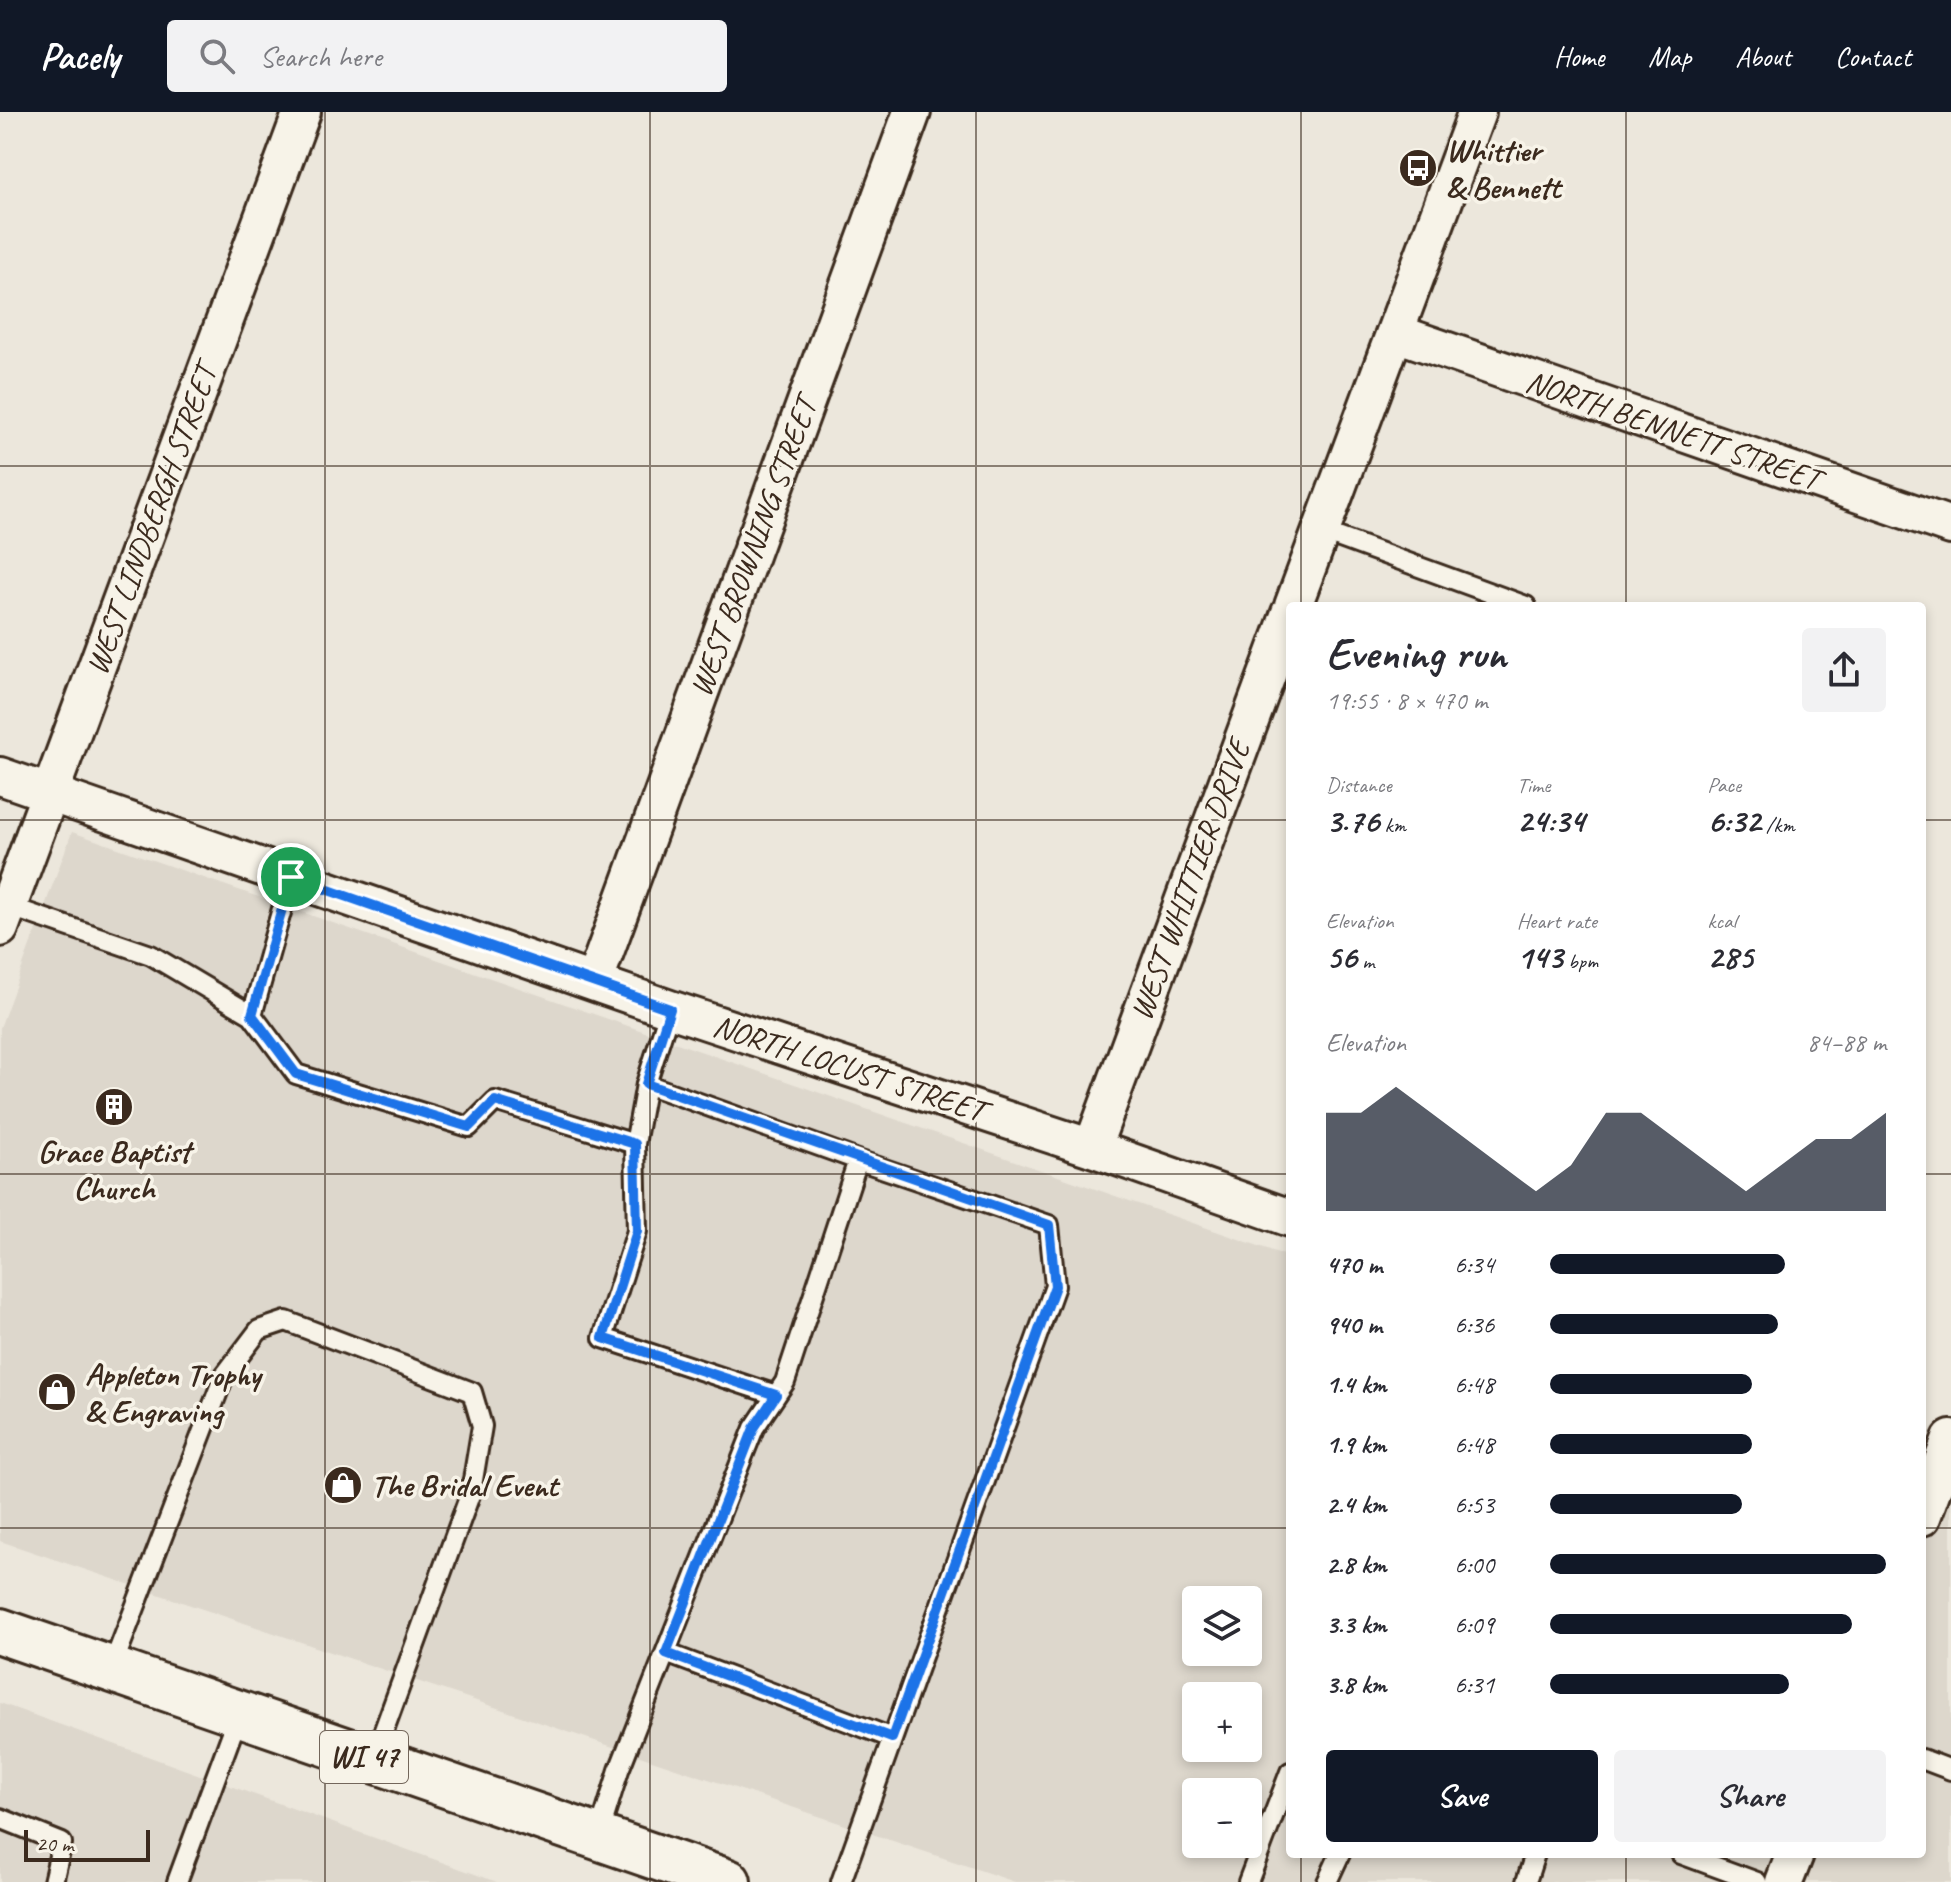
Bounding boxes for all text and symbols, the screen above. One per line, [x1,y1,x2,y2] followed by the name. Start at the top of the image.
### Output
[167,20,727,92] search box
[40,33,119,80] text: Pacely
[195,34,239,78] icon: search
[259,37,382,75] text: Search here
[1554,39,1604,74] text: Home
[1648,39,1691,74] text: Map
[1735,39,1791,74] text: About
[1835,39,1911,74] text: Contact
[1446,130,1564,208] place label: Whittier & Bennett
[1397,147,1439,189] bus stop icon: Whittier & Bennett
[76,353,228,680] street label: WEST LINDBERGH STREET
[1521,360,1831,502] street label: NORTH BENNETT STREET
[680,386,828,702] street label: WEST BROWNING STREET
[1326,626,1506,681] text: Evening run
[1802,628,1886,712] button: share
[1326,684,1487,717] text: 19:55 · 8 × 470 m
[1120,730,1261,1026] street label: WEST WHITTIER DRIVE
[1326,771,1392,799] text: Distance
[1517,771,1550,799] text: Time
[1707,771,1741,799] text: Pace
[1326,799,1379,842] text: 3.76
[1517,799,1585,842] text: 24:34
[1707,799,1761,842] text: 6:32
[1379,811,1406,839] text: km
[1761,811,1795,839] text: /km
[257,843,325,911] pin
[269,855,313,899] icon: arrive
[1326,907,1394,935] text: Elevation
[1517,907,1597,935] text: Heart rate
[1707,907,1736,935] text: kcal
[1326,935,1357,978] text: 56
[1517,935,1563,978] text: 143
[1707,935,1753,978] text: 285
[1357,947,1374,975] text: m
[1563,947,1598,975] text: bpm
[708,1005,998,1134] street label: NORTH LOCUST STREET
[1326,1026,1406,1059] text: Elevation
[1807,1026,1886,1059] text: 84–88 m
[93,1086,135,1128] building icon: Grace Baptist Church
[38,1131,195,1209] place label: Grace Baptist Church
[1326,1248,1382,1281] text: 470 m
[1454,1248,1494,1281] text: 6:34
[1326,1308,1382,1341] text: 940 m
[1454,1308,1494,1341] text: 6:36
[85,1354,264,1432] place label: Appleton Trophy & Engraving
[1326,1368,1386,1401] text: 1.4 km
[1454,1368,1494,1401] text: 6:48
[36,1371,78,1413] shop icon: Appleton Trophy & Engraving
[1326,1428,1386,1461] text: 1.9 km
[1454,1428,1494,1461] text: 6:48
[322,1464,364,1506] shop icon: The Bridal Event
[371,1465,561,1506] place label: The Bridal Event
[1326,1488,1386,1521] text: 2.4 km
[1454,1488,1494,1521] text: 6:53
[1326,1548,1386,1581] text: 2.8 km
[1454,1548,1494,1581] text: 6:00
[1182,1586,1262,1858] map controls
[1182,1586,1262,1666] button: layers
[1326,1608,1386,1641] text: 3.3 km
[1454,1608,1494,1641] text: 6:09
[1326,1668,1386,1701] text: 3.8 km
[1454,1668,1494,1701] text: 6:31
[1182,1682,1262,1762] button: +
[320,1731,408,1783] road number: WI 47
[1326,1750,1598,1842] button: Save
[1614,1750,1886,1842] button: Share
[1182,1778,1262,1858] button: −
[24,1826,150,1862] scale bar
[36,1830,73,1858] text: 20 m

